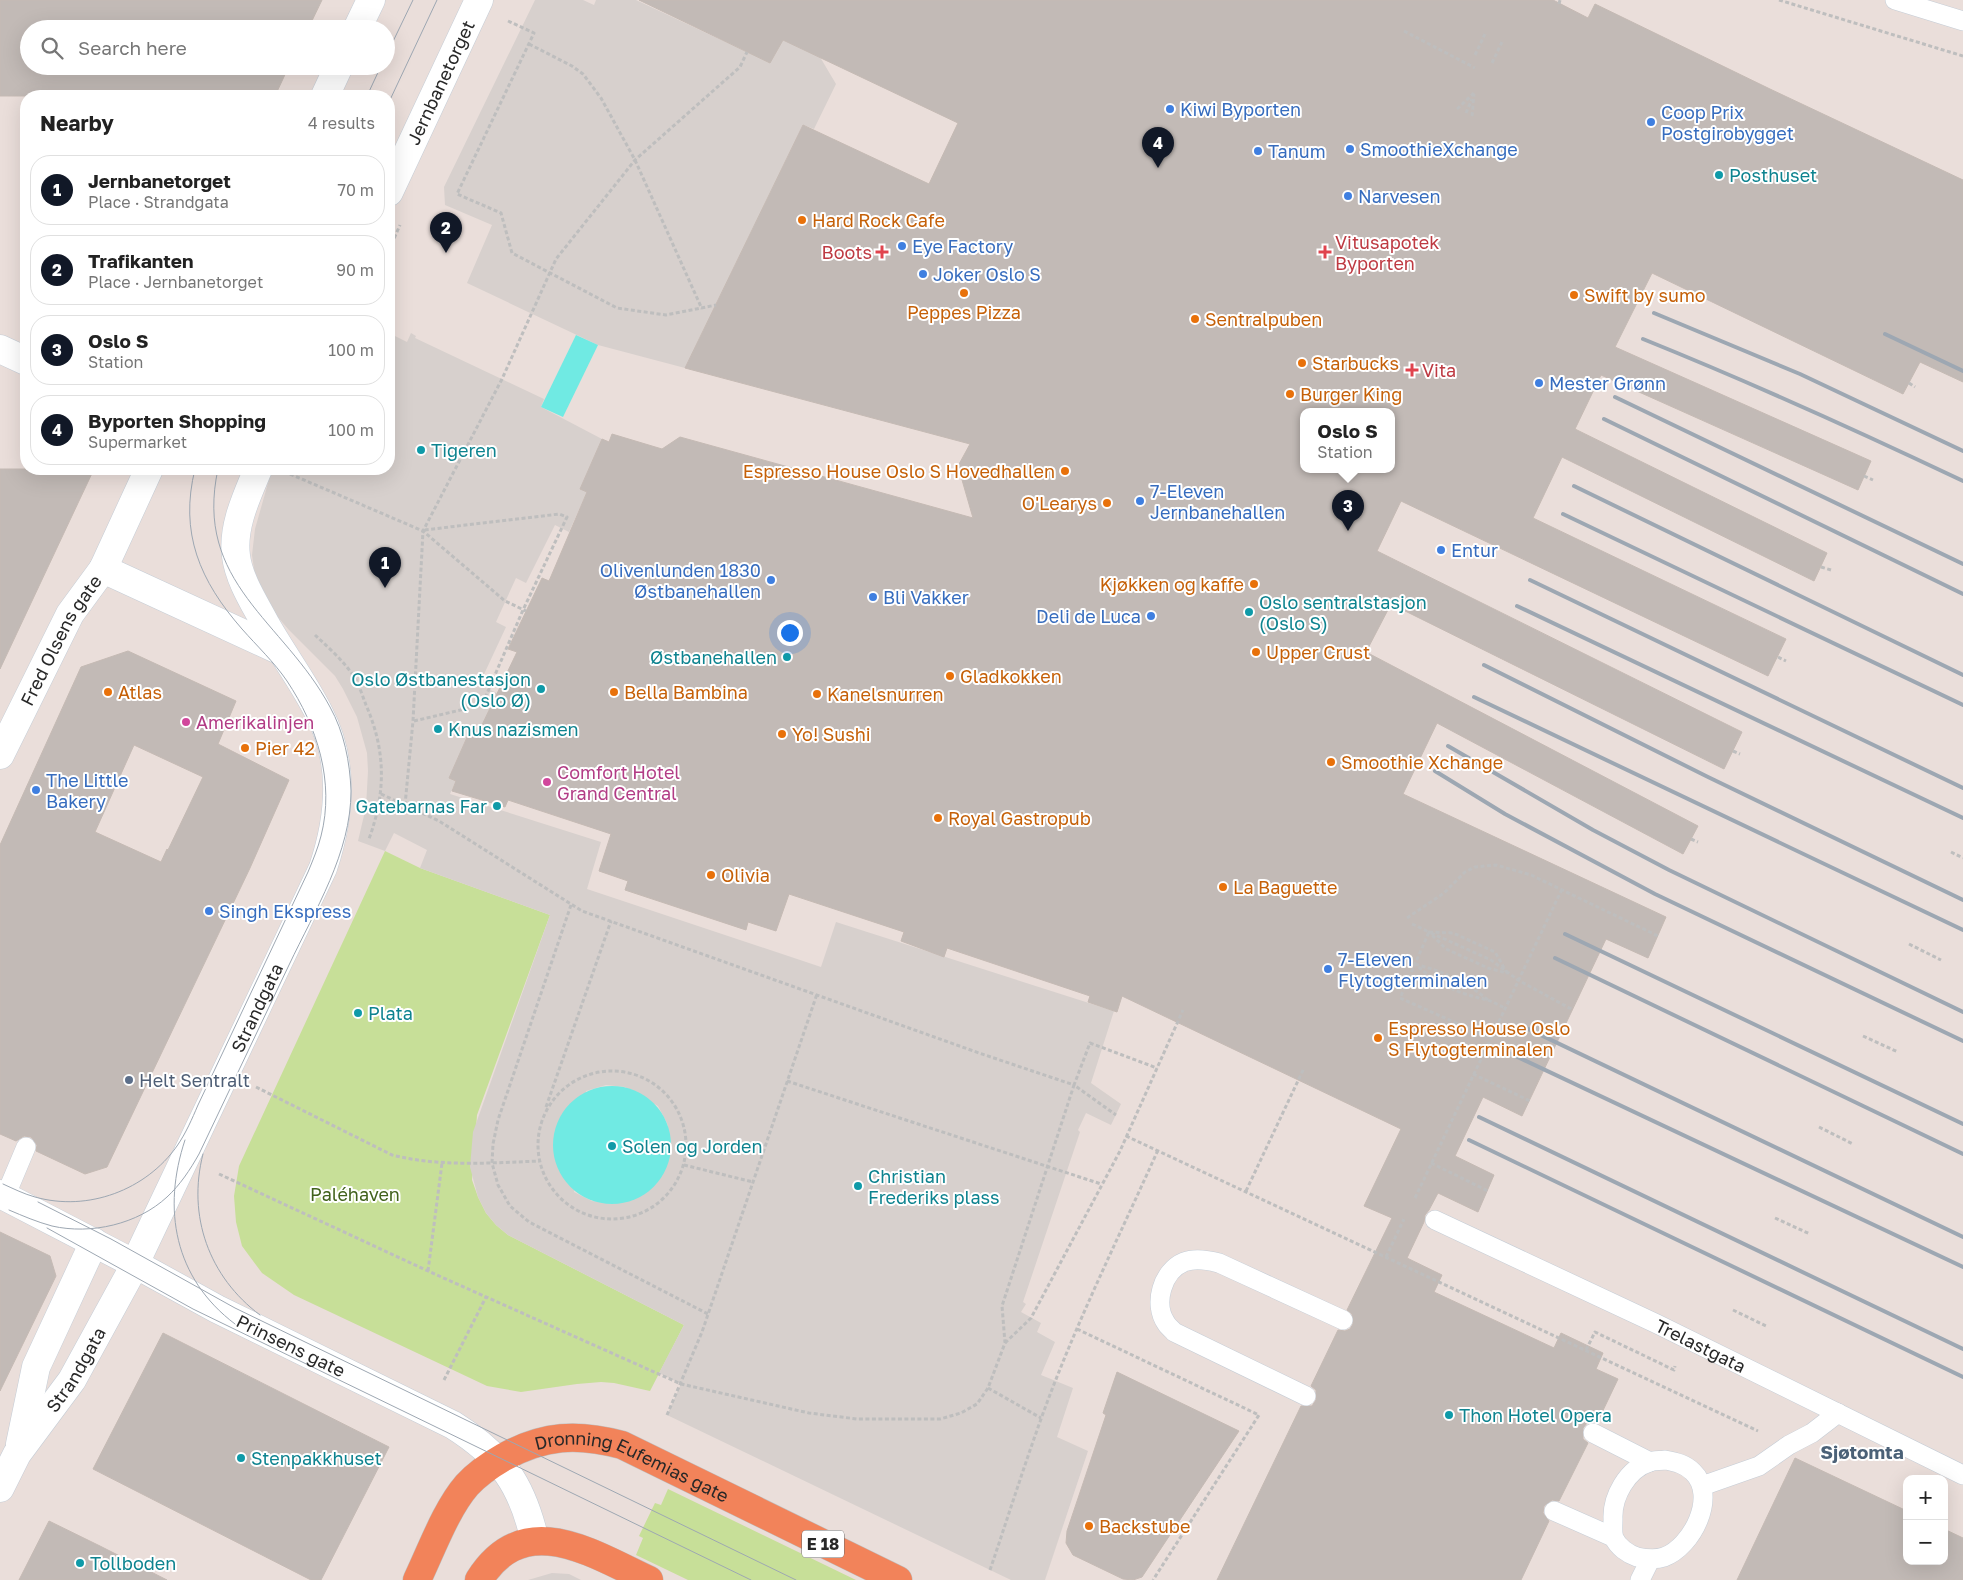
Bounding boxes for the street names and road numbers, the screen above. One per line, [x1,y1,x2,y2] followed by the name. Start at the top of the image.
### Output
[402,17,479,148] street label: Jernbanetorget
[15,571,106,709] street label: Fred Olsens gate
[226,960,287,1056] street label: Strandgata
[233,1309,349,1381] street label: Prinsens gate
[1652,1314,1750,1377] street label: Trelastgata
[41,1323,110,1416] street label: Strandgata
[532,1427,733,1507] street label: Dronning Eufemias gate
[802,1530,844,1558] road number: E 18

